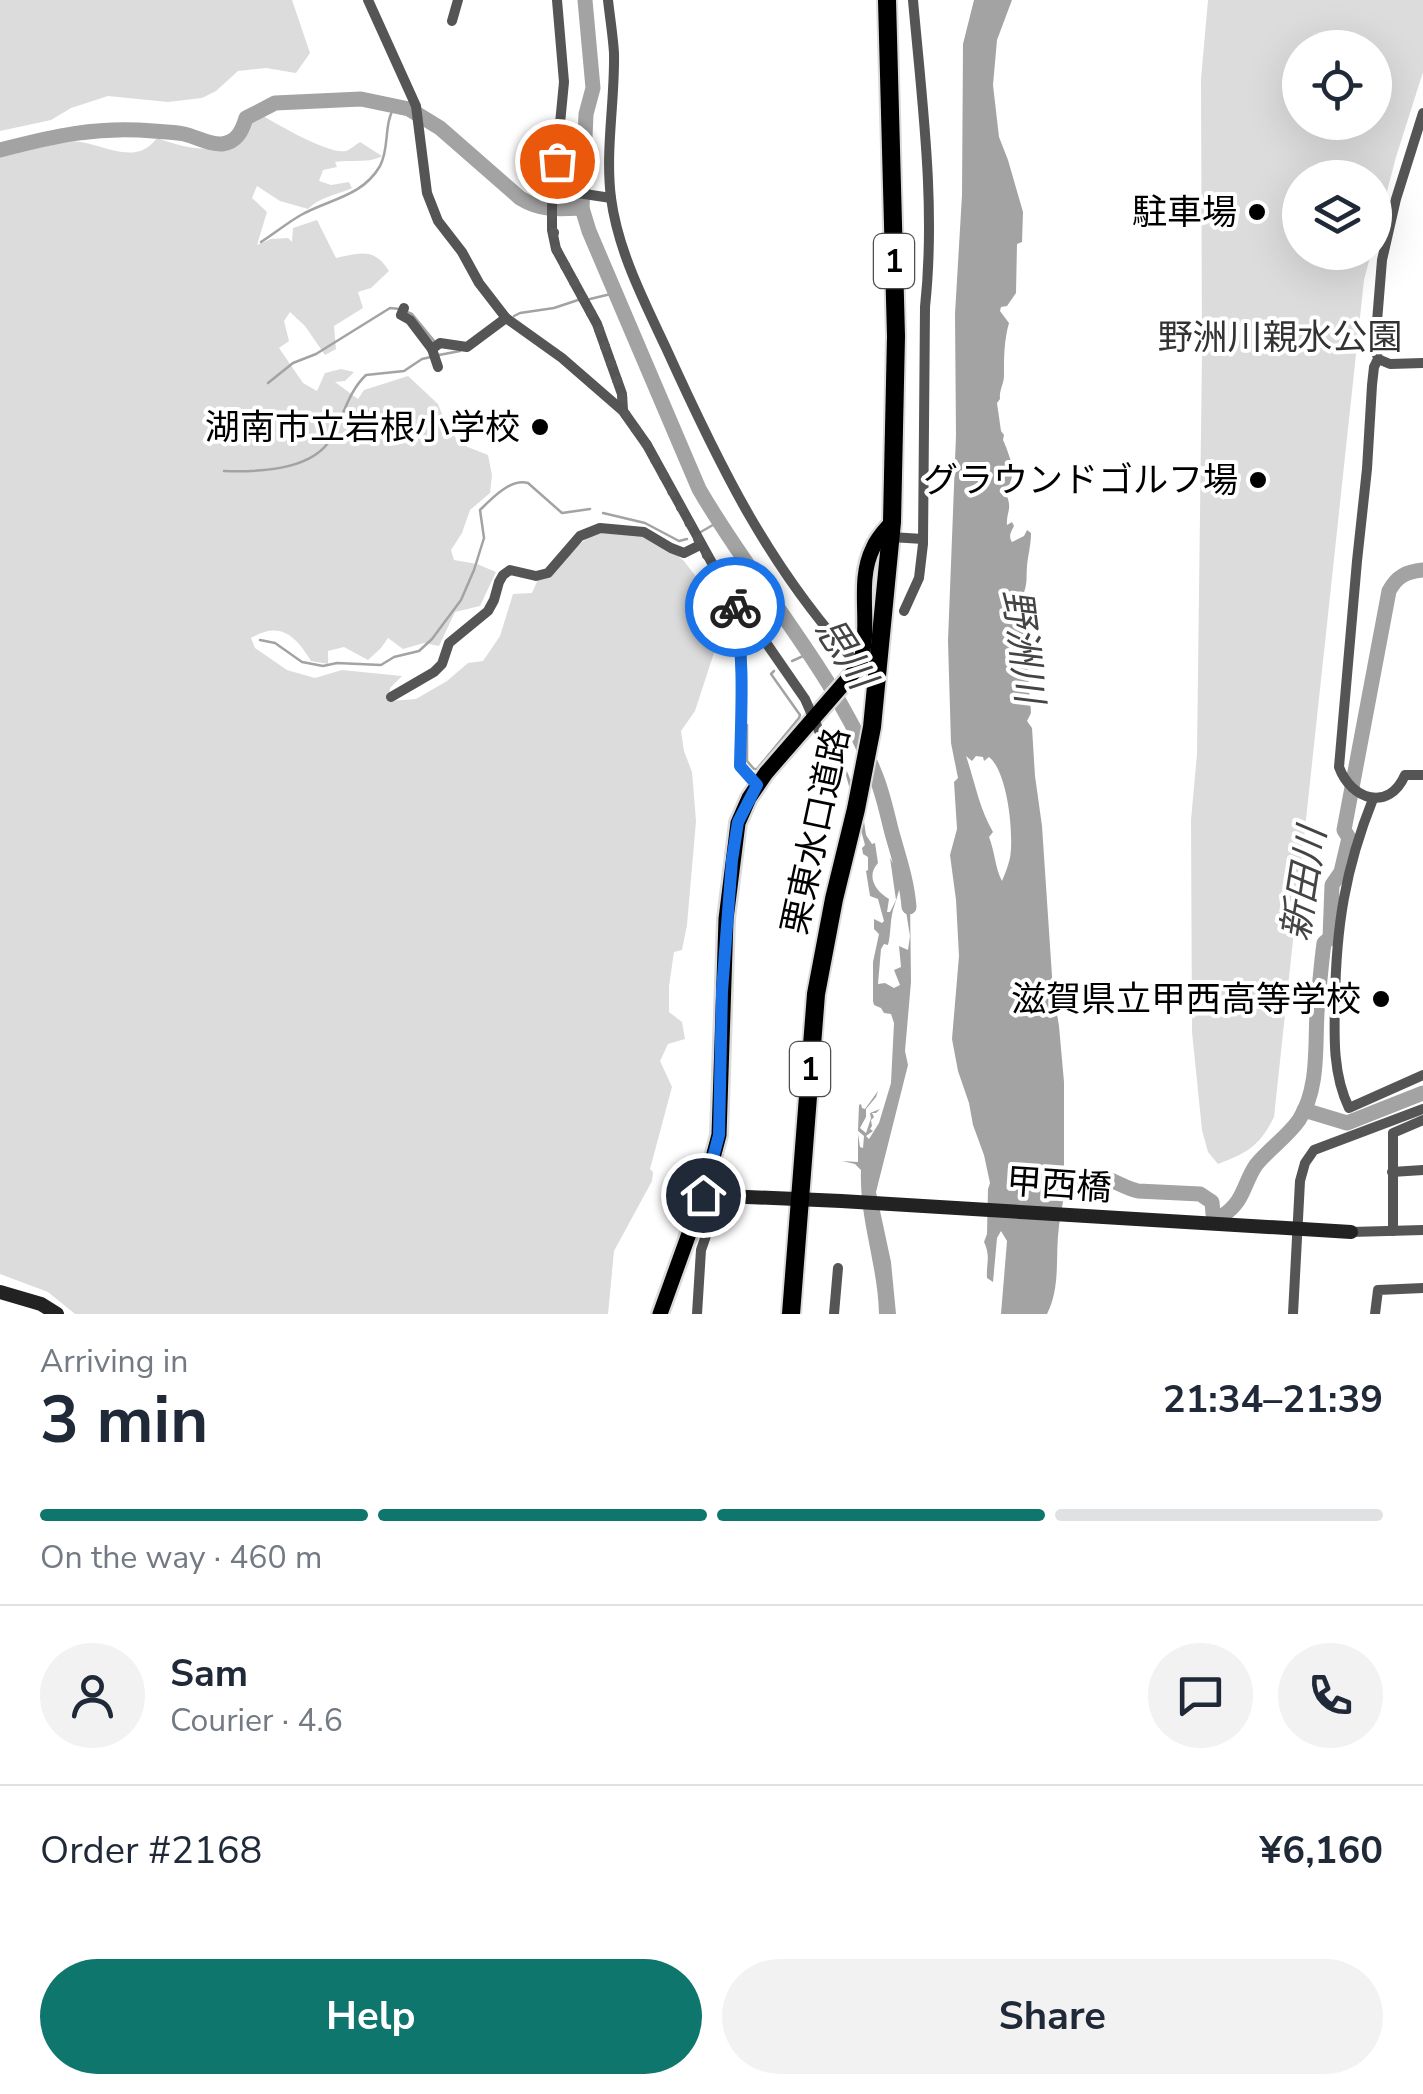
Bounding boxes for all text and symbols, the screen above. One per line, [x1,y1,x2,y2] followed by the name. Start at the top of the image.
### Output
[1282,30,1392,270] map controls
[1282,30,1392,140] button: locate
[515,119,600,204] pin
[530,134,585,189] icon: bag
[1282,160,1392,270] button: layers
[1132,189,1237,236] place label: 駐車場
[1246,201,1268,223] marker: 駐車場
[874,234,914,288] road number: 1
[1157,314,1403,361] park label: 野洲川親水公園
[205,404,520,451] place label: 湖南市立岩根小学校
[529,416,551,438] marker: 湖南市立岩根小学校
[923,457,1238,504] place label: グラウンドゴルフ場
[1247,469,1269,491] marker: グラウンドゴルフ場
[685,557,785,657] courier
[708,580,763,635] icon: bike
[991,586,1056,710] water label: 野洲川
[803,607,889,702] water label: 思川
[771,723,861,939] street label: 栗東水口道路
[1270,820,1339,944] water label: 新田川
[1011,976,1361,1023] place label: 滋賀県立甲西高等学校
[1370,988,1392,1010] marker: 滋賀県立甲西高等学校
[790,1042,830,1096] road number: 1
[661,1153,746,1238] pin
[1005,1158,1113,1212] street label: 甲西橋
[676,1168,731,1223] icon: home
[40,1340,188,1383] text: Arriving in
[1163,1374,1383,1425] text: 21:34–21:39
[40,1376,208,1465] text: 3 min
[40,1536,322,1579] text: On the way · 460 m
[40,1643,145,1748] button: person
[1148,1643,1253,1748] button: chat
[1278,1643,1383,1748] button: phone
[170,1648,248,1699] text: Sam
[170,1699,343,1742] text: Courier · 4.6
[40,1825,262,1876] text: Order #2168
[1260,1825,1383,1876] text: ¥6,160
[40,1959,702,2074] button: Help
[722,1959,1383,2074] button: Share

